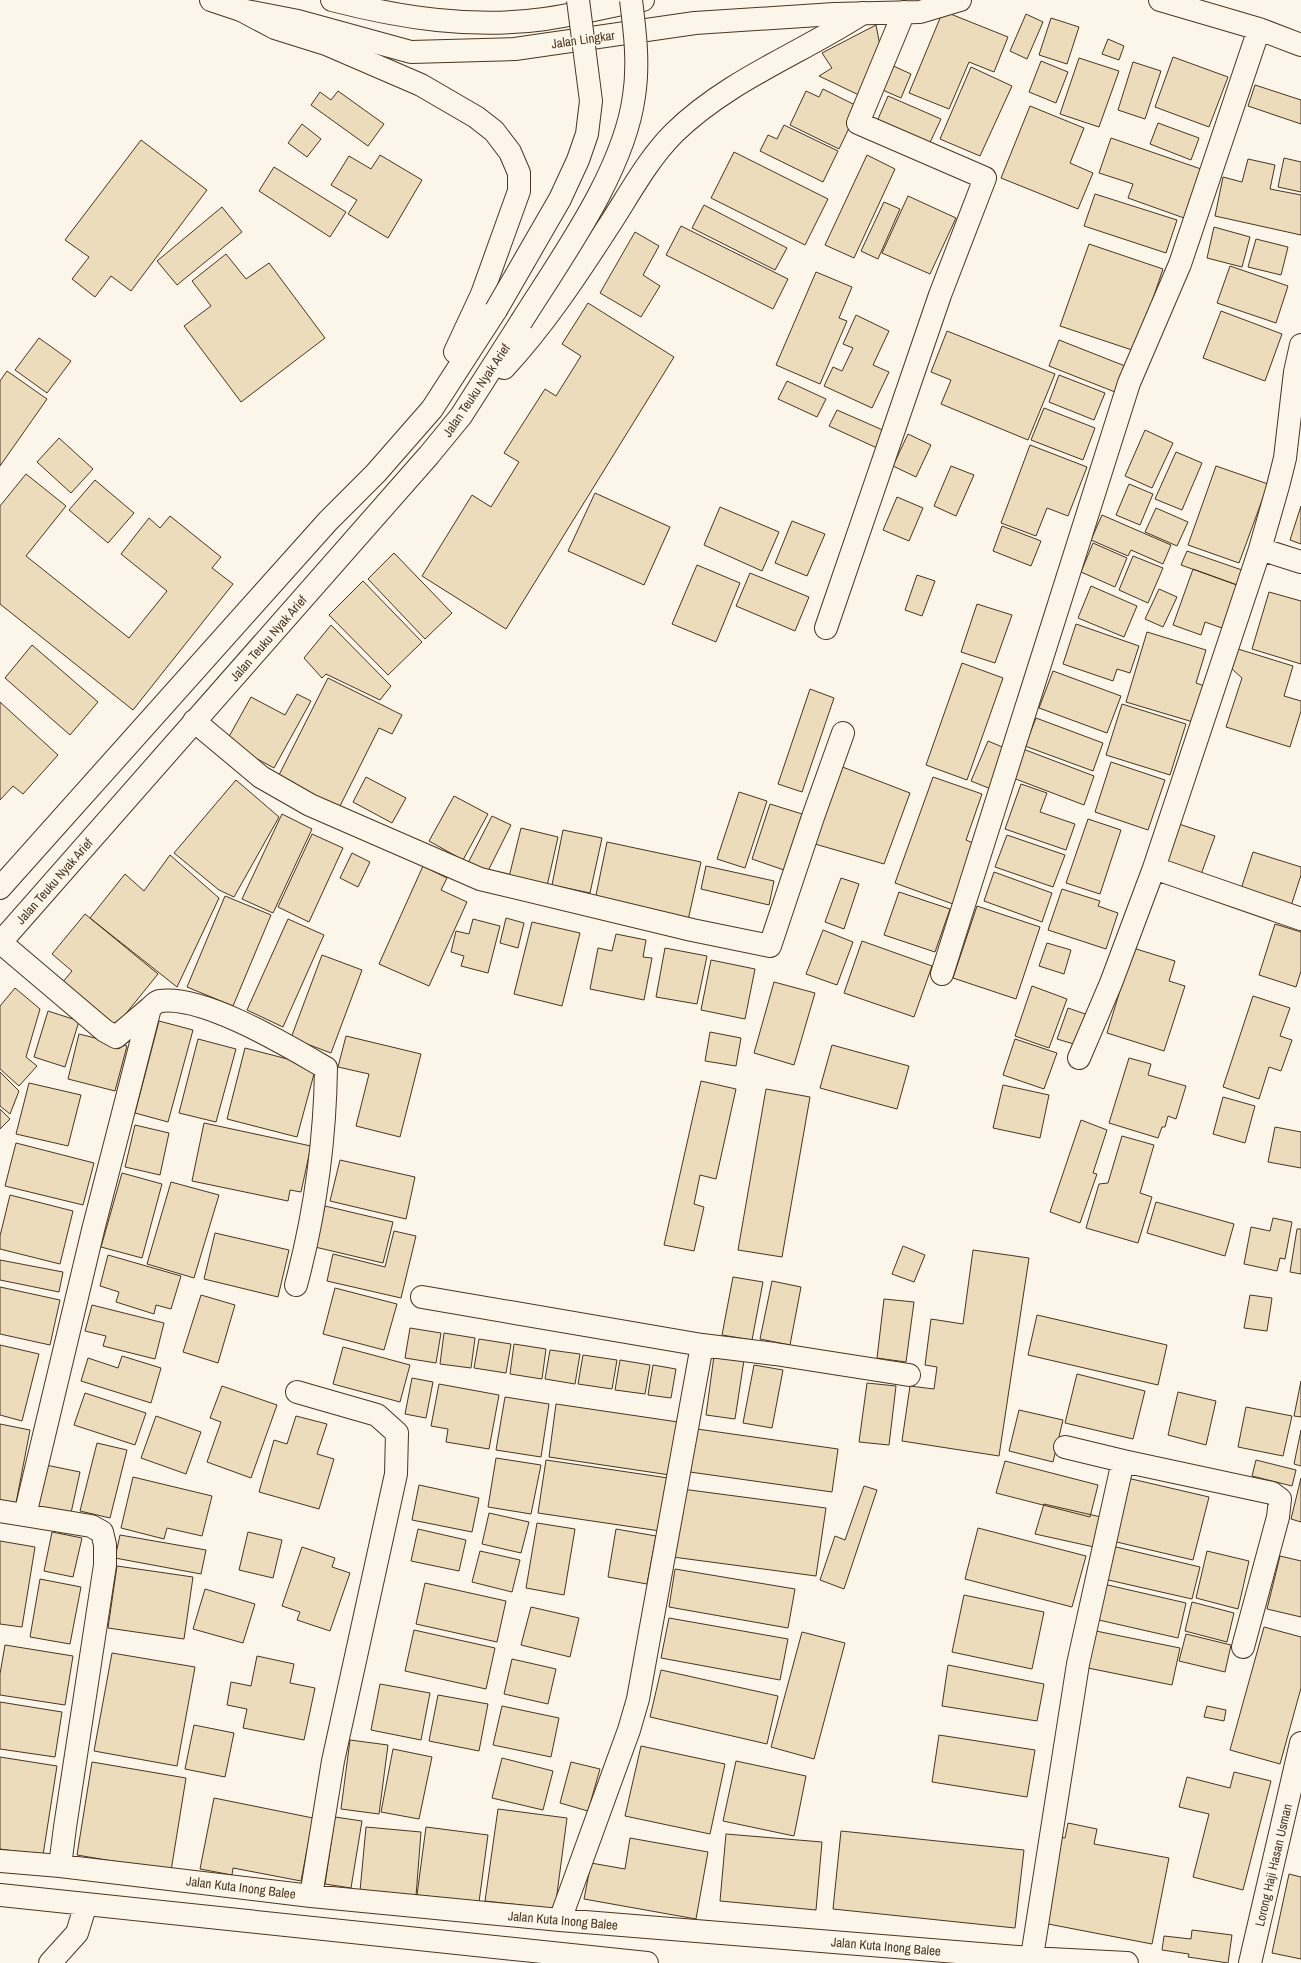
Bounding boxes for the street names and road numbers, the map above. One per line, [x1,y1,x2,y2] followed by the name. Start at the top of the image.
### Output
[550,27,616,52] street label: Jalan Lingkar
[439,340,514,440] street label: Jalan Teuku Nyak Arief
[226,592,311,685] street label: Jalan Teuku Nyak Arief
[12,835,97,928] street label: Jalan Teuku Nyak Arief
[1251,1802,1296,1928] street label: Lorong Haji Hasan Usman
[185,1872,297,1903] street label: Jalan Kuta Inong Balee
[507,1907,619,1934] street label: Jalan Kuta Inong Balee
[830,1933,942,1960] street label: Jalan Kuta Inong Balee

